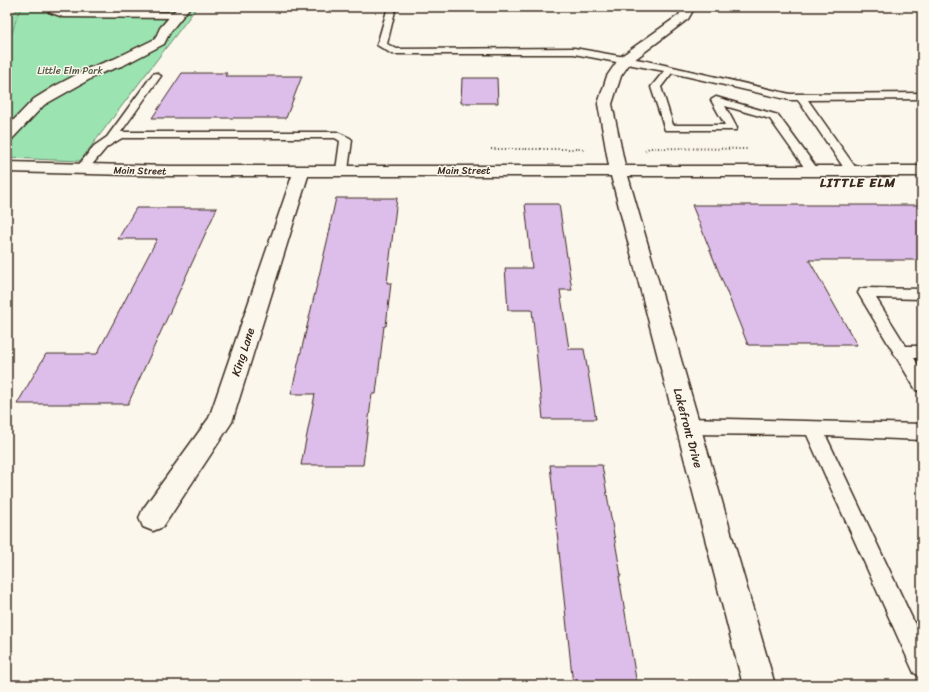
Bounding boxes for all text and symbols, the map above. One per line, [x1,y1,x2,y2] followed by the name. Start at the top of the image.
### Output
[37,62,103,80] park label: Little Elm Park
[113,162,167,180] street label: Main Street
[437,162,491,180] street label: Main Street
[820,171,896,194] district label: LITTLE ELM
[225,325,261,379] street label: King Lane
[667,385,709,471] street label: Lakefront Drive

